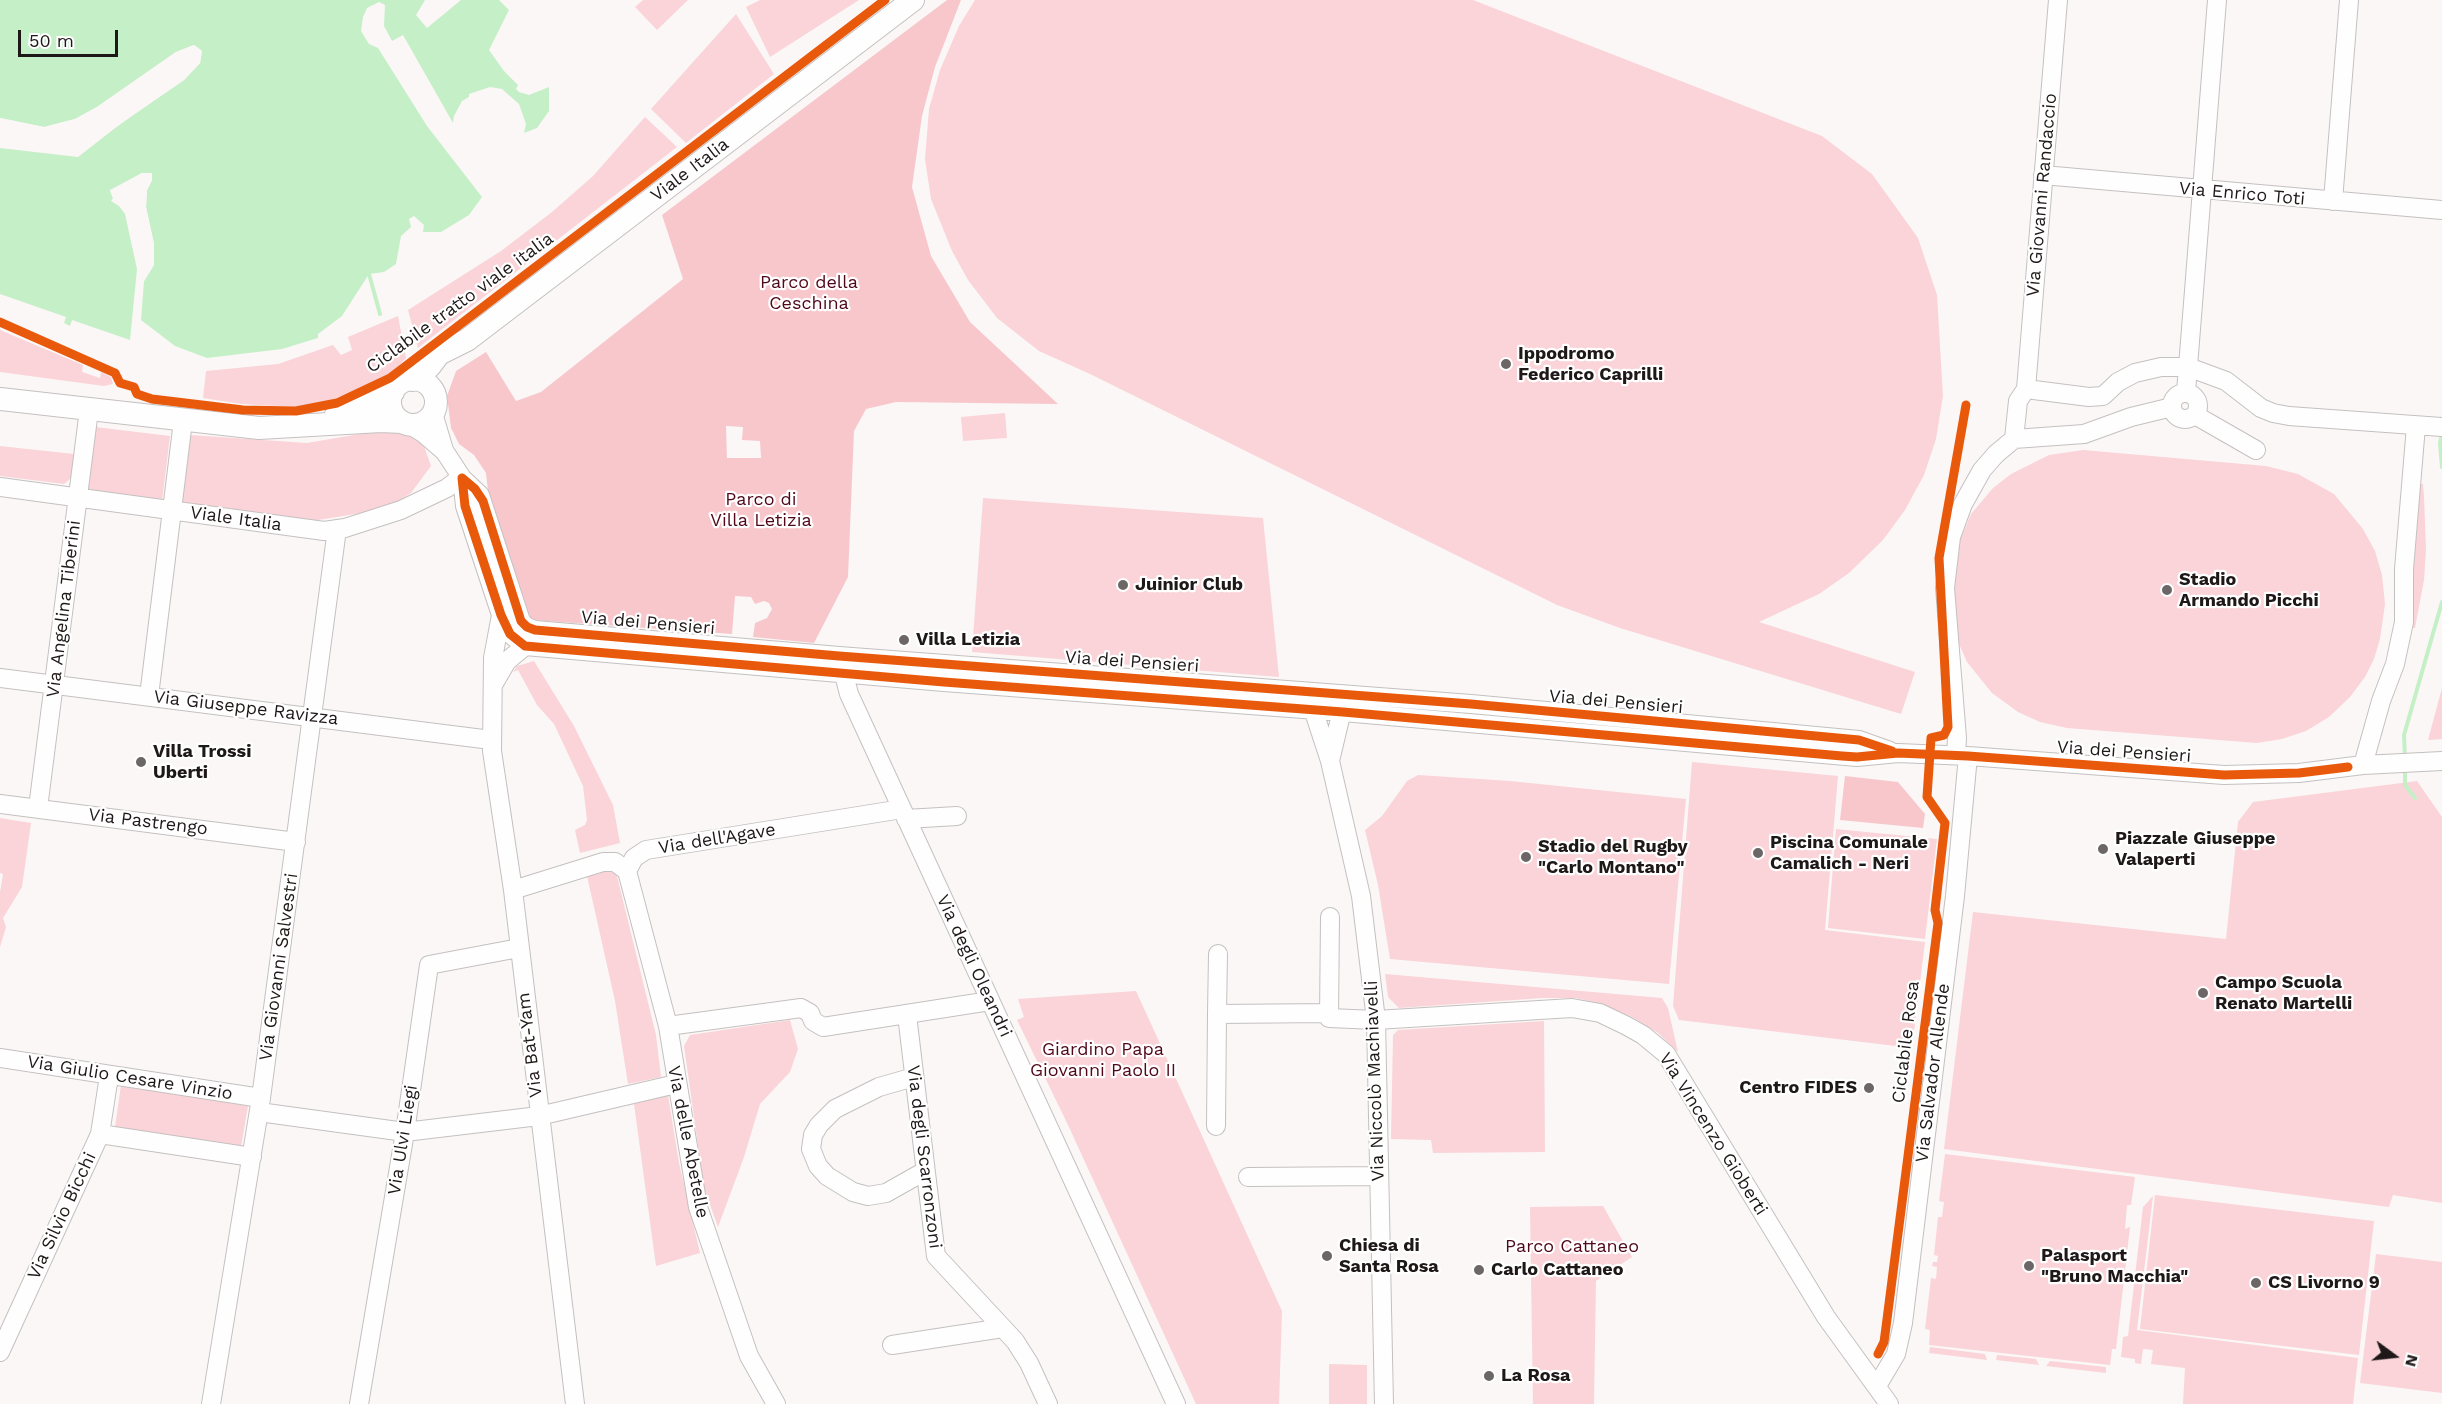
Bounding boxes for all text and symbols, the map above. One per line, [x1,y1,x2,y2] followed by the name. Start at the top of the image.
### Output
[21,18,122,56] scale bar
[29,30,74,51] text: 50 m
[2022,92,2062,298] street label: Via Giovanni Randaccio
[647,134,733,206] street label: Viale Italia
[2178,178,2306,210] street label: Via Enrico Toti
[362,228,558,378] street label: Ciclabile tratto viale italia
[760,272,858,314] park label: Parco della Ceschina
[1518,343,1663,386] place label: Ippodromo Federico Caprilli
[1499,357,1513,371] marker: Ippodromo Federico Caprilli
[710,489,812,532] park label: Parco di Villa Letizia
[189,502,283,536] street label: Viale Italia
[42,519,86,699] street label: Via Angelina Tiberini
[2179,569,2319,612] place label: Stadio Armando Picchi
[1135,574,1243,596] place label: Juinior Club
[1116,578,1130,592] marker: Juinior Club
[2160,583,2174,597] marker: Stadio Armando Picchi
[580,606,716,640] street label: Via dei Pensieri
[916,629,1020,651] place label: Villa Letizia
[897,633,911,647] marker: Villa Letizia
[1064,647,1200,677] street label: Via dei Pensieri
[1548,685,1684,719] street label: Via dei Pensieri
[152,686,340,730] street label: Via Giuseppe Ravizza
[2056,737,2192,767] street label: Via dei Pensieri
[153,741,251,783] place label: Villa Trossi Uberti
[134,755,148,769] marker: Villa Trossi Uberti
[87,804,209,840] street label: Via Pastrengo
[657,819,777,859] street label: Via dell'Agave
[2115,828,2275,870] place label: Piazzale Giuseppe Valaperti
[1770,832,1928,874] place label: Piscina Comunale Camalich - Neri
[1538,836,1688,878] place label: Stadio del Rugby "Carlo Montano"
[2096,842,2110,856] marker: Piazzale Giuseppe Valaperti
[1751,846,1765,860] marker: Piscina Comunale Camalich - Neri
[1519,850,1533,864] marker: Stadio del Rugby "Carlo Montano"
[255,872,303,1062] street label: Via Giovanni Salvestri
[932,891,1016,1041] street label: Via degli Oleandri
[2215,972,2352,1014] place label: Campo Scuola Renato Martelli
[1361,980,1389,1182] street label: Via Niccolò Machiavelli
[1888,980,1924,1104] street label: Ciclabile Rosa
[1911,982,1955,1164] street label: Via Salvador Allende
[2196,986,2210,1000] marker: Campo Scuola Renato Martelli
[513,991,547,1099] street label: Via Bat-Yam
[1030,1039,1176,1082] park label: Giardino Papa Giovanni Paolo II
[1654,1049,1772,1219] street label: Via Vincenzo Gioberti
[26,1051,234,1105] street label: Via Giulio Cesare Vinzio
[663,1064,713,1220] street label: Via delle Abetelle
[902,1064,946,1250] street label: Via degli Scarronzoni
[1739,1077,1857,1099] place label: Centro FIDES
[1862,1081,1876,1095] marker: Centro FIDES
[384,1083,422,1197] street label: Via Ulvi Liegi
[23,1149,101,1283] street label: Via Silvio Bicchi
[1339,1235,1439,1278] place label: Chiesa di Santa Rosa
[1505,1236,1639,1258] park label: Parco Cattaneo
[2041,1245,2188,1288] place label: Palasport "Bruno Macchia"
[1320,1249,1334,1263] marker: Chiesa di Santa Rosa
[1491,1259,1624,1281] place label: Carlo Cattaneo
[2022,1259,2036,1273] marker: Palasport "Bruno Macchia"
[1472,1263,1486,1277] marker: Carlo Cattaneo
[2268,1272,2380,1294] place label: CS Livorno 9
[2249,1276,2263,1290] marker: CS Livorno 9
[2364,1326,2424,1386] north arrow
[2401,1353,2423,1369] text: N
[1501,1365,1570,1387] place label: La Rosa
[1482,1369,1496,1383] marker: La Rosa

